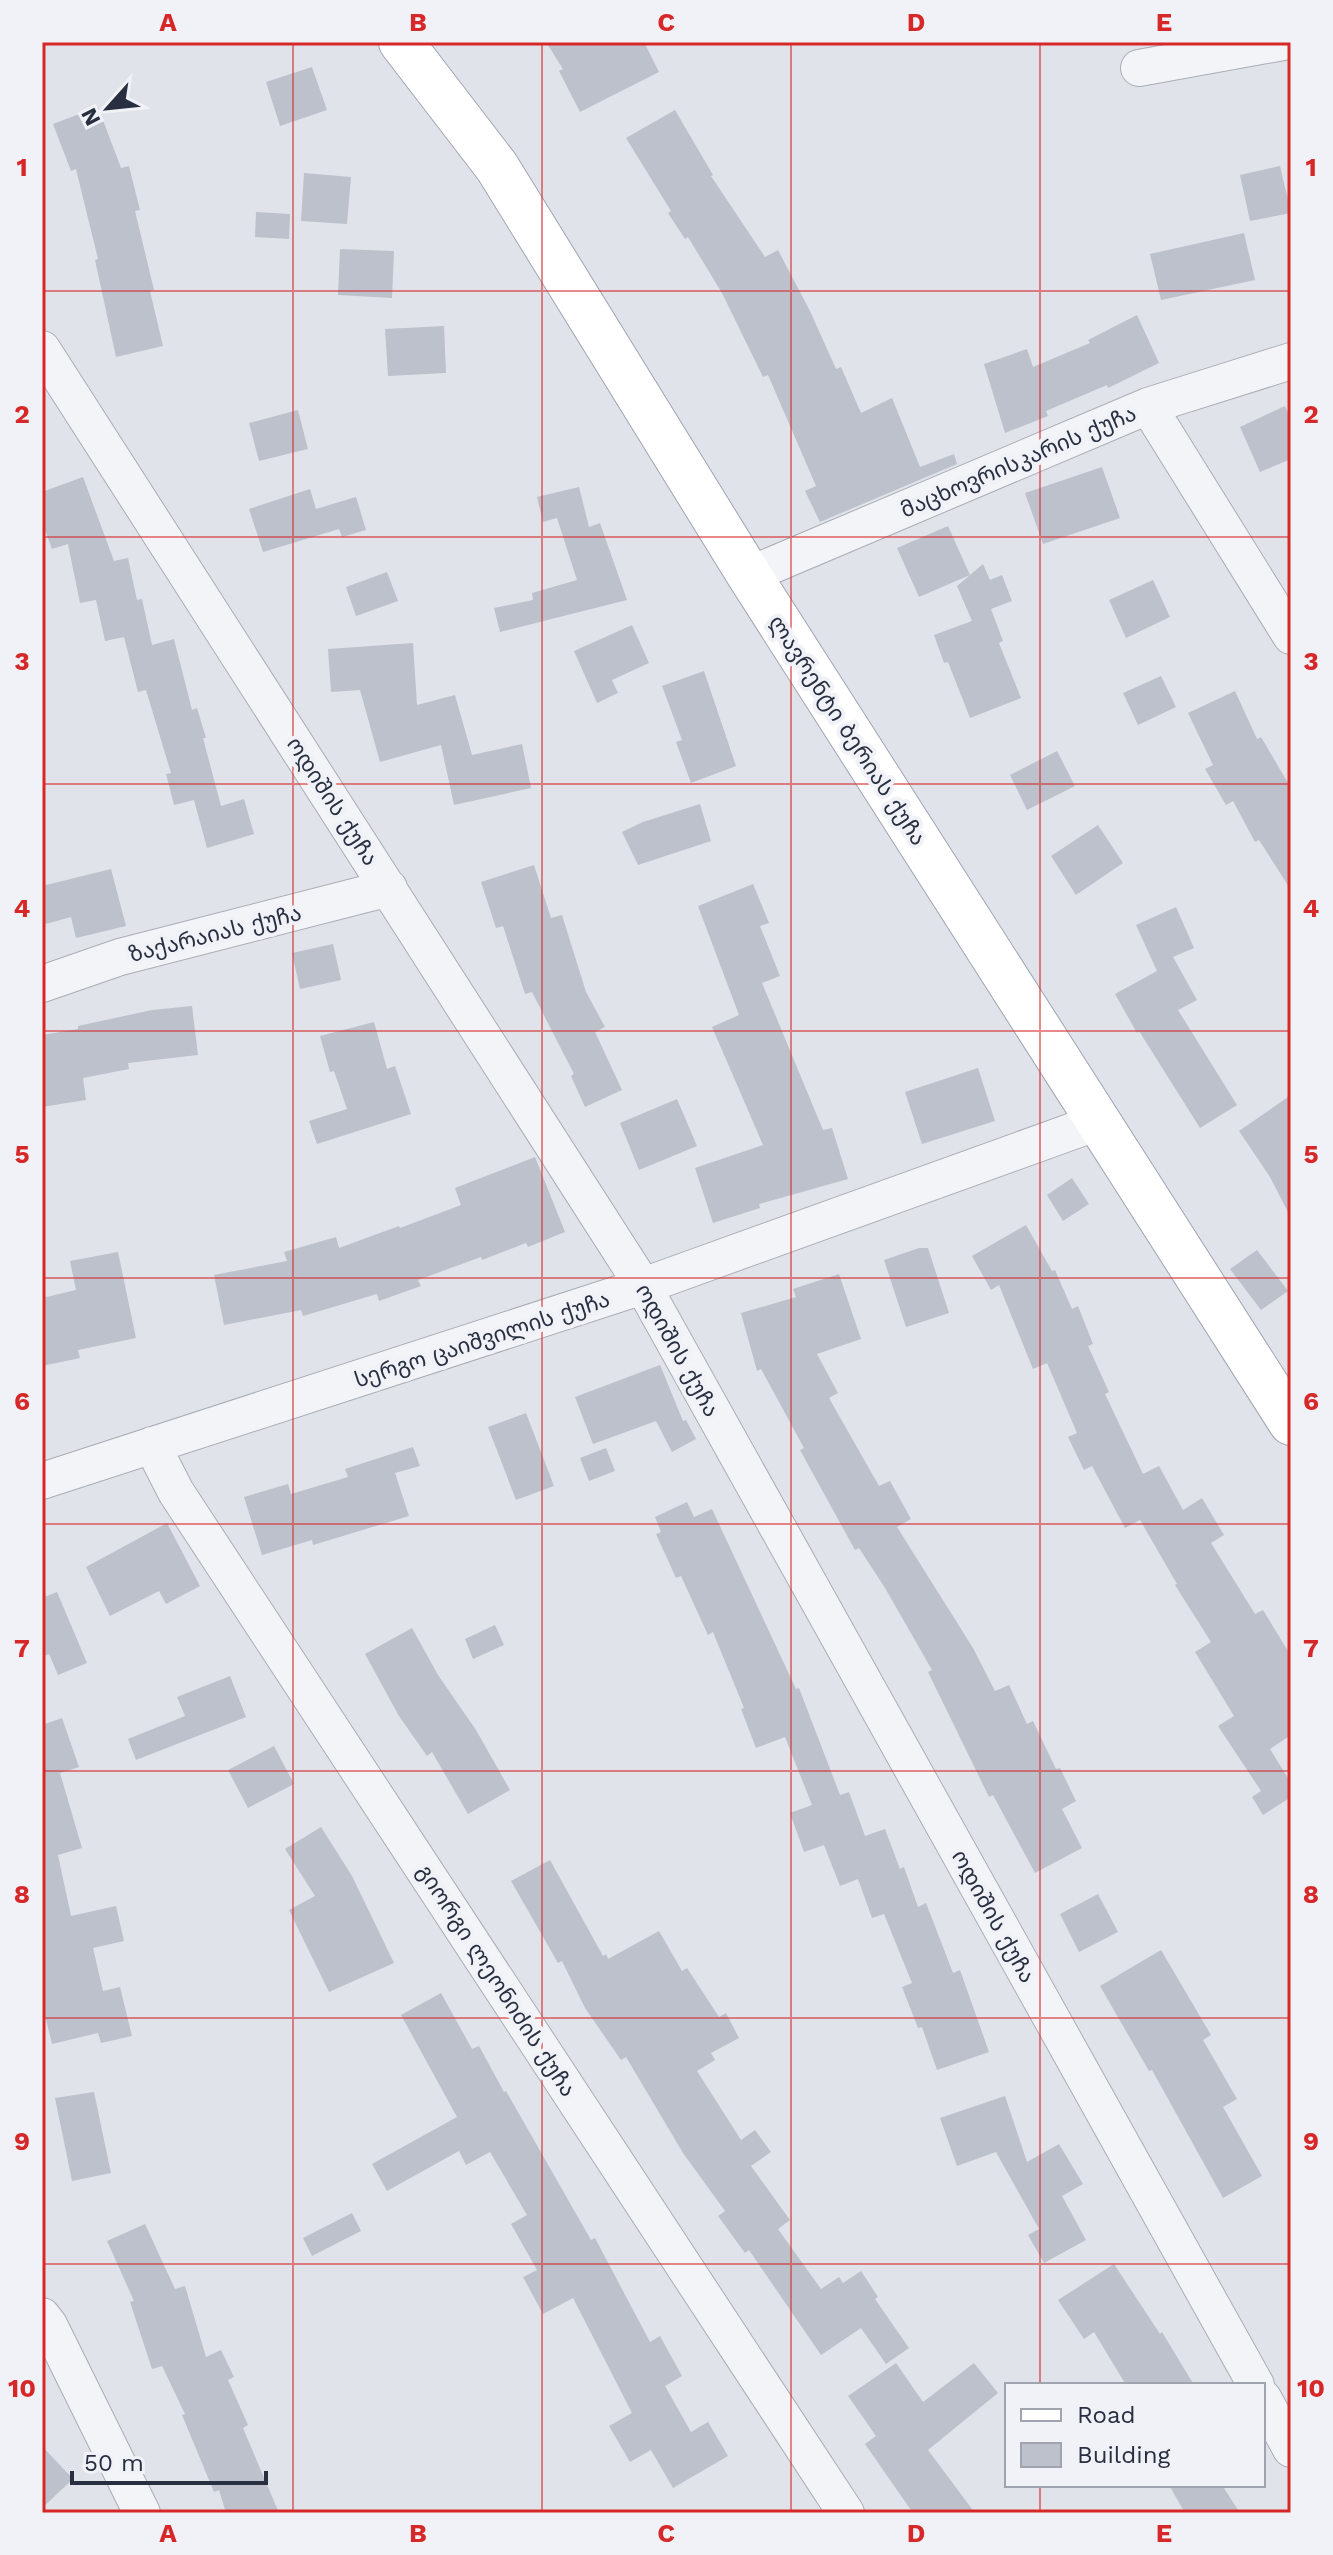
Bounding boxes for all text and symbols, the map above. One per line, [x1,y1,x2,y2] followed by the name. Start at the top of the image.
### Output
[159,7,177,37] text: A
[409,7,427,37] text: B
[657,7,675,37] text: C
[907,7,925,37] text: D
[1156,7,1172,37] text: E
[68,68,148,148] north arrow
[76,104,105,130] text: N
[16,152,28,182] text: 1
[1305,152,1317,182] text: 1
[14,399,30,429] text: 2
[1303,399,1319,429] text: 2
[897,400,1140,523] street label: მაცხოვრისკარის ქუჩა
[763,611,931,851] street label: ლავრენტი ბერიას ქუჩა
[14,646,30,676] text: 3
[1303,646,1319,676] text: 3
[281,732,383,871] street label: ოდიშის ქუჩა
[14,893,31,923] text: 4
[1303,893,1320,923] text: 4
[126,900,304,967] street label: ზაქარაიას ქუჩა
[14,1139,30,1169] text: 5
[1303,1139,1319,1169] text: 5
[630,1280,724,1421] street label: ოდიშის ქუჩა
[351,1286,613,1394] street label: სერგო ცაიშვილის ქუჩა
[14,1386,30,1416] text: 6
[1303,1386,1319,1416] text: 6
[14,1633,30,1663] text: 7
[1303,1633,1319,1663] text: 7
[946,1846,1040,1987] street label: ოდიშის ქუჩა
[411,1860,581,2102] street label: გიორგი ლეონიძის ქუჩა
[14,1879,30,1909] text: 8
[1303,1879,1319,1909] text: 8
[14,2126,30,2156] text: 9
[1303,2126,1319,2156] text: 9
[8,2373,36,2403] text: 10
[1297,2373,1325,2403] text: 10
[1005,2383,1265,2487] legend
[1077,2401,1136,2429] text: Road
[72,2435,266,2485] scale bar
[1077,2441,1170,2469] text: Building
[84,2449,144,2477] text: 50 m
[159,2518,177,2548] text: A
[409,2518,427,2548] text: B
[657,2518,675,2548] text: C
[907,2518,925,2548] text: D
[1156,2518,1172,2548] text: E

